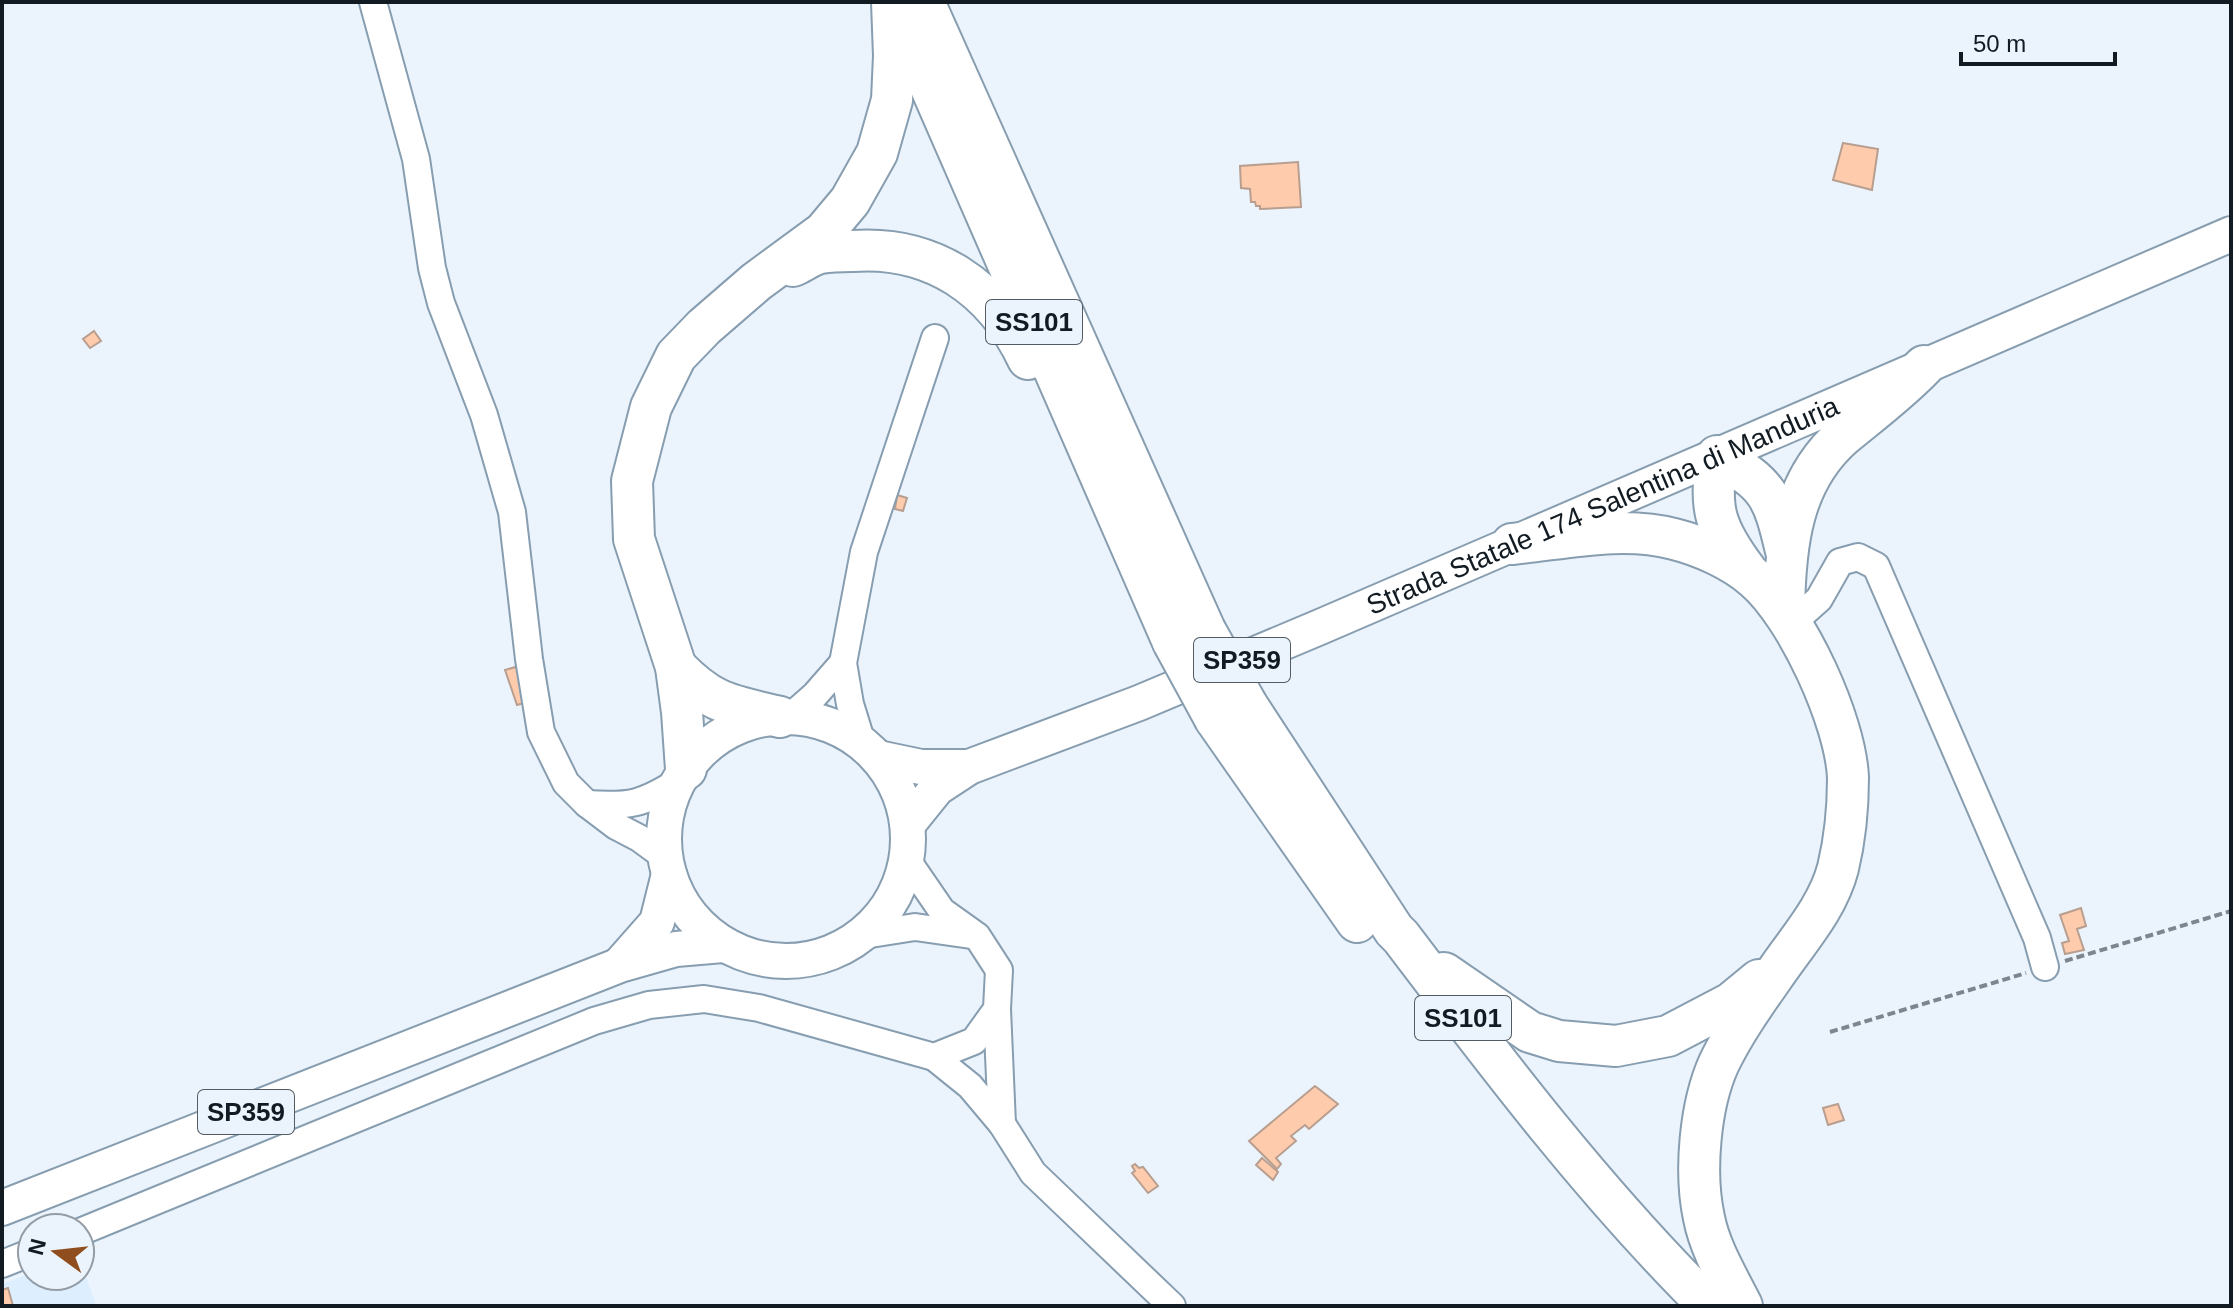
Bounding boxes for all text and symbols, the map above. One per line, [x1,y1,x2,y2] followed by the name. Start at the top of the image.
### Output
[1961,16,2115,66] scale bar
[1973,30,2026,57] text: 50 m
[986,300,1082,344] road number: SS101
[1362,390,1844,621] street label: Strada Statale 174 Salentina di Manduria
[1194,638,1290,682] road number: SP359
[1415,996,1511,1040] road number: SS101
[198,1090,294,1134] road number: SP359
[16,1212,96,1292] north arrow
[23,1236,51,1258] text: N

